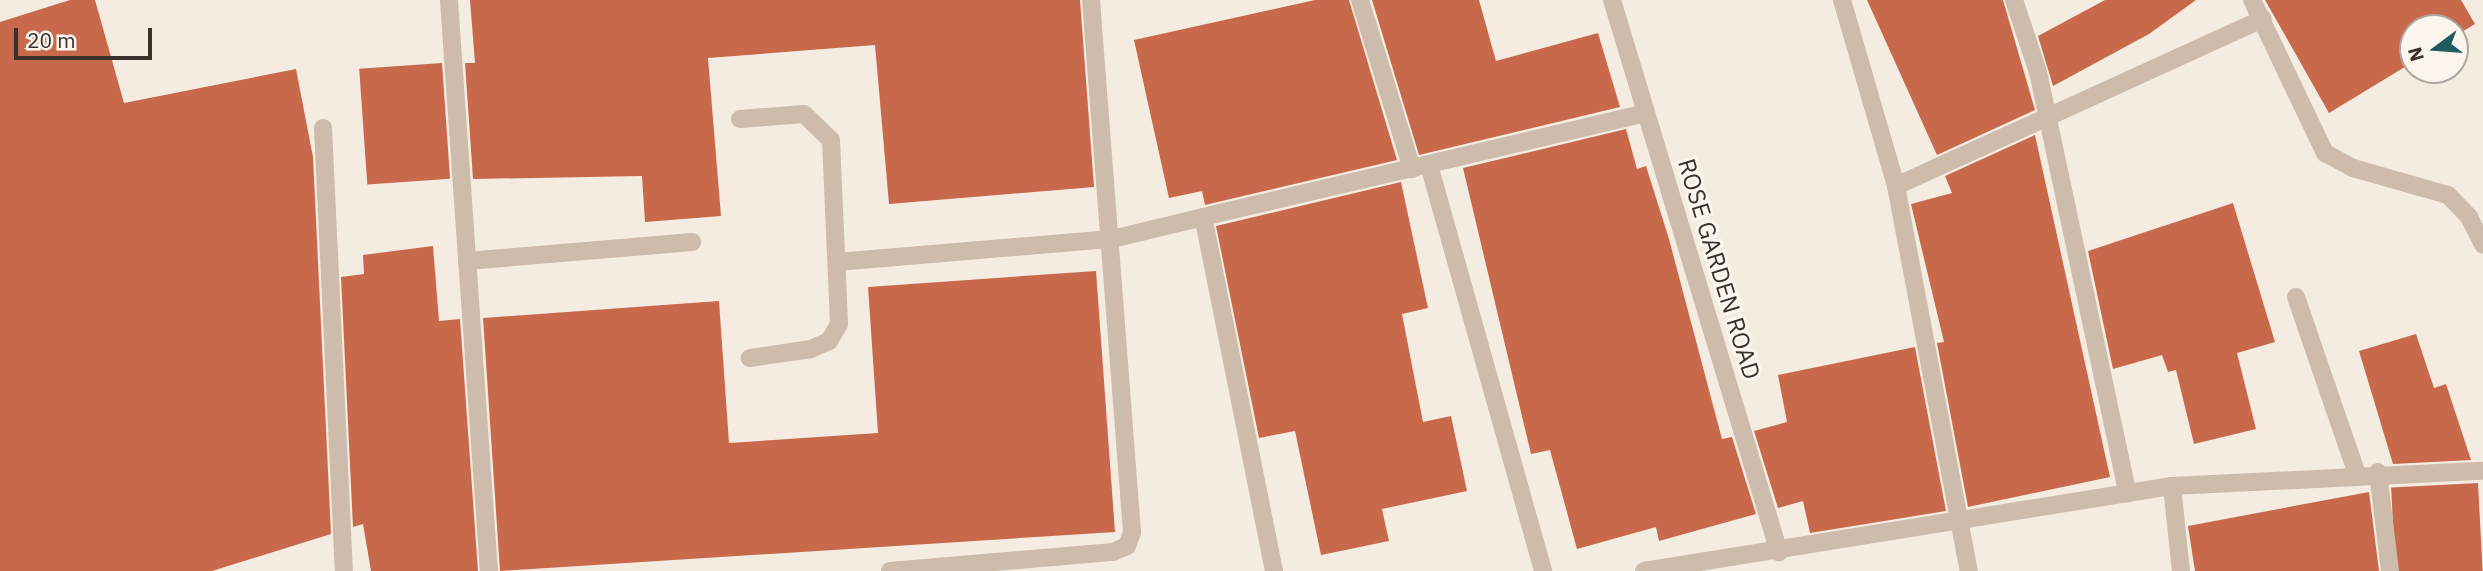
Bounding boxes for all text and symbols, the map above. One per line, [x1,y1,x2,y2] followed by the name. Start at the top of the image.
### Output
[18,14,156,58] scale bar
[2399,14,2469,84] north arrow
[27,26,76,54] text: 20 m
[2402,44,2429,64] text: N
[1672,155,1766,383] street label: ROSE GARDEN ROAD

